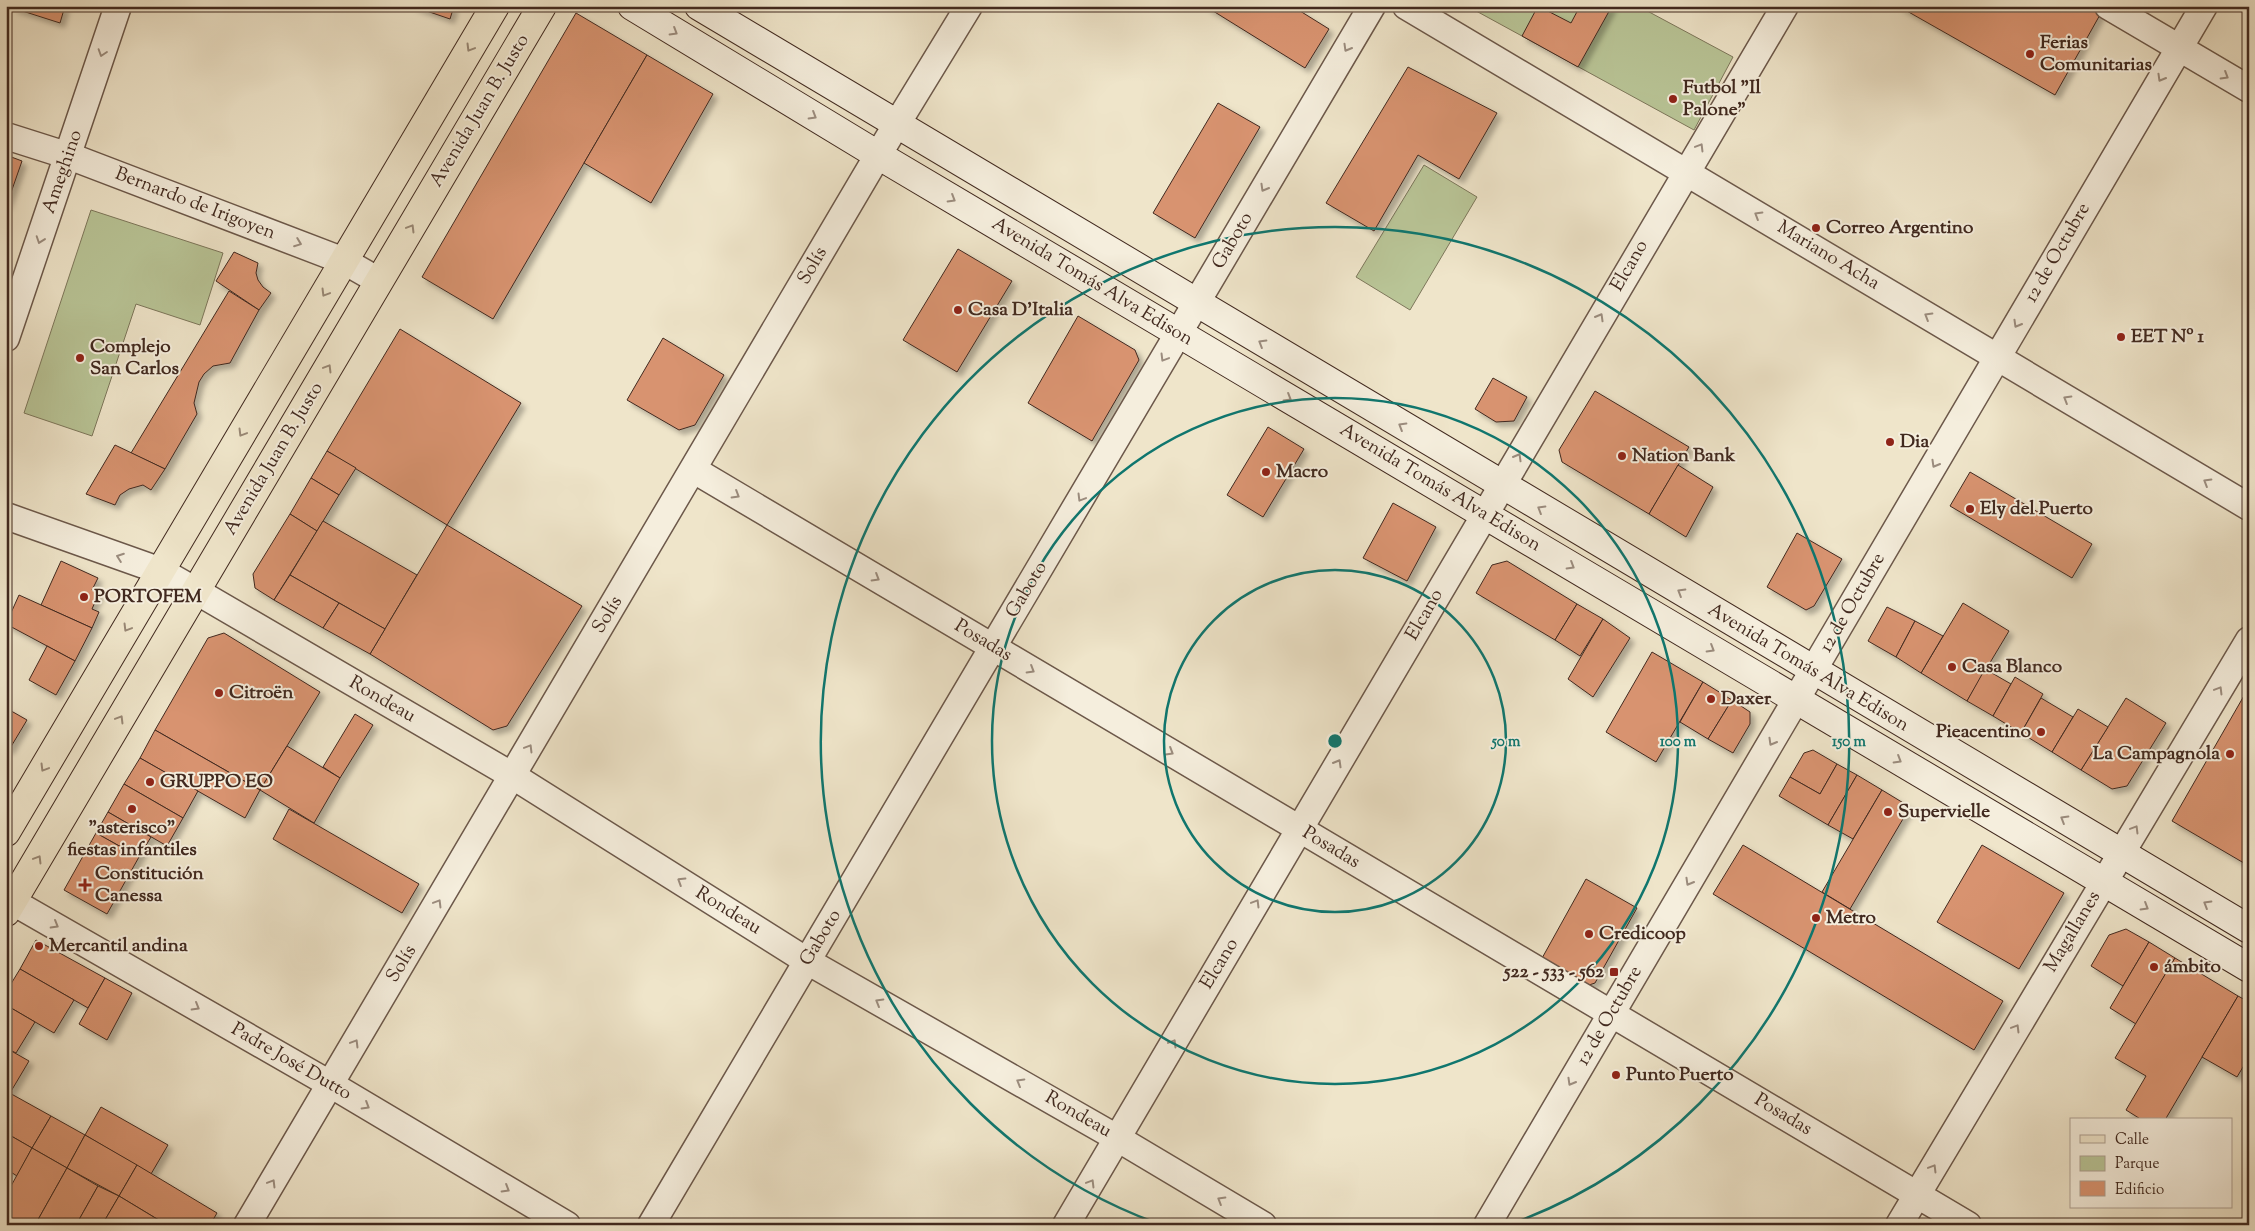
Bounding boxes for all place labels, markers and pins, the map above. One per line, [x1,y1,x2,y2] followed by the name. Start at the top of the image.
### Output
[2040,30,2152,79] place label: Ferias Comunitarias
[2024,48,2036,60] marker: Ferias Comunitarias
[1683,75,1761,124] place label: Futbol "Il Palone"
[1667,93,1679,105] marker: Futbol "Il Palone"
[1826,215,1974,242] place label: Correo Argentino
[1810,222,1822,234] marker: Correo Argentino
[968,297,1073,324] place label: Casa D'Italia
[952,304,964,316] marker: Casa D'Italia
[2131,324,2204,351] place label: EET Nº 1
[2115,331,2127,343] marker: EET Nº 1
[90,334,179,383] place label: Complejo San Carlos
[74,352,86,364] marker: Complejo San Carlos
[1900,429,1929,456] place label: Dia
[1884,436,1896,448] marker: Dia
[1632,443,1736,470] place label: Nation Bank
[1616,450,1628,462] marker: Nation Bank
[1276,459,1329,486] place label: Macro
[1260,466,1272,478] marker: Macro
[1980,496,2094,523] place label: Ely del Puerto
[1964,503,1976,515] marker: Ely del Puerto
[94,584,202,611] place label: PORTOFEM
[78,591,90,603] marker: PORTOFEM
[1962,654,2063,681] place label: Casa Blanco
[1946,661,1958,673] marker: Casa Blanco
[229,680,294,707] place label: Citroën
[1721,686,1772,713] place label: Daxer
[213,687,225,699] marker: Citroën
[1705,693,1717,705] marker: Daxer
[1936,719,2032,746] place label: Pieacentino
[2035,726,2047,738] marker: Pieacentino
[1326,732,1344,750] centre of rings
[2093,741,2220,768] place label: La Campagnola
[2224,748,2236,760] marker: La Campagnola
[160,769,273,796] place label: GRUPPO EO
[144,776,156,788] marker: GRUPPO EO
[1898,799,1990,826] place label: Supervielle
[126,803,138,815] marker: "asterisco" fiestas infantiles
[1882,806,1894,818] marker: Supervielle
[67,815,197,864] place label: "asterisco" fiestas infantiles
[95,861,204,910] place label: Constitución Canessa
[79,879,91,891] marker: Constitución Canessa
[1826,905,1877,932] place label: Metro
[1810,912,1822,924] marker: Metro
[1599,921,1686,948] place label: Credicoop
[1583,928,1595,940] marker: Credicoop
[49,933,188,960] place label: Mercantil andina
[33,940,45,952] marker: Mercantil andina
[2164,954,2221,981] place label: ámbito
[1502,959,1604,986] place label: 522 - 533 - 562
[2148,961,2160,973] marker: ámbito
[1608,966,1620,978] marker: 522 - 533 - 562
[1626,1062,1734,1089] place label: Punto Puerto
[1610,1069,1622,1081] marker: Punto Puerto

